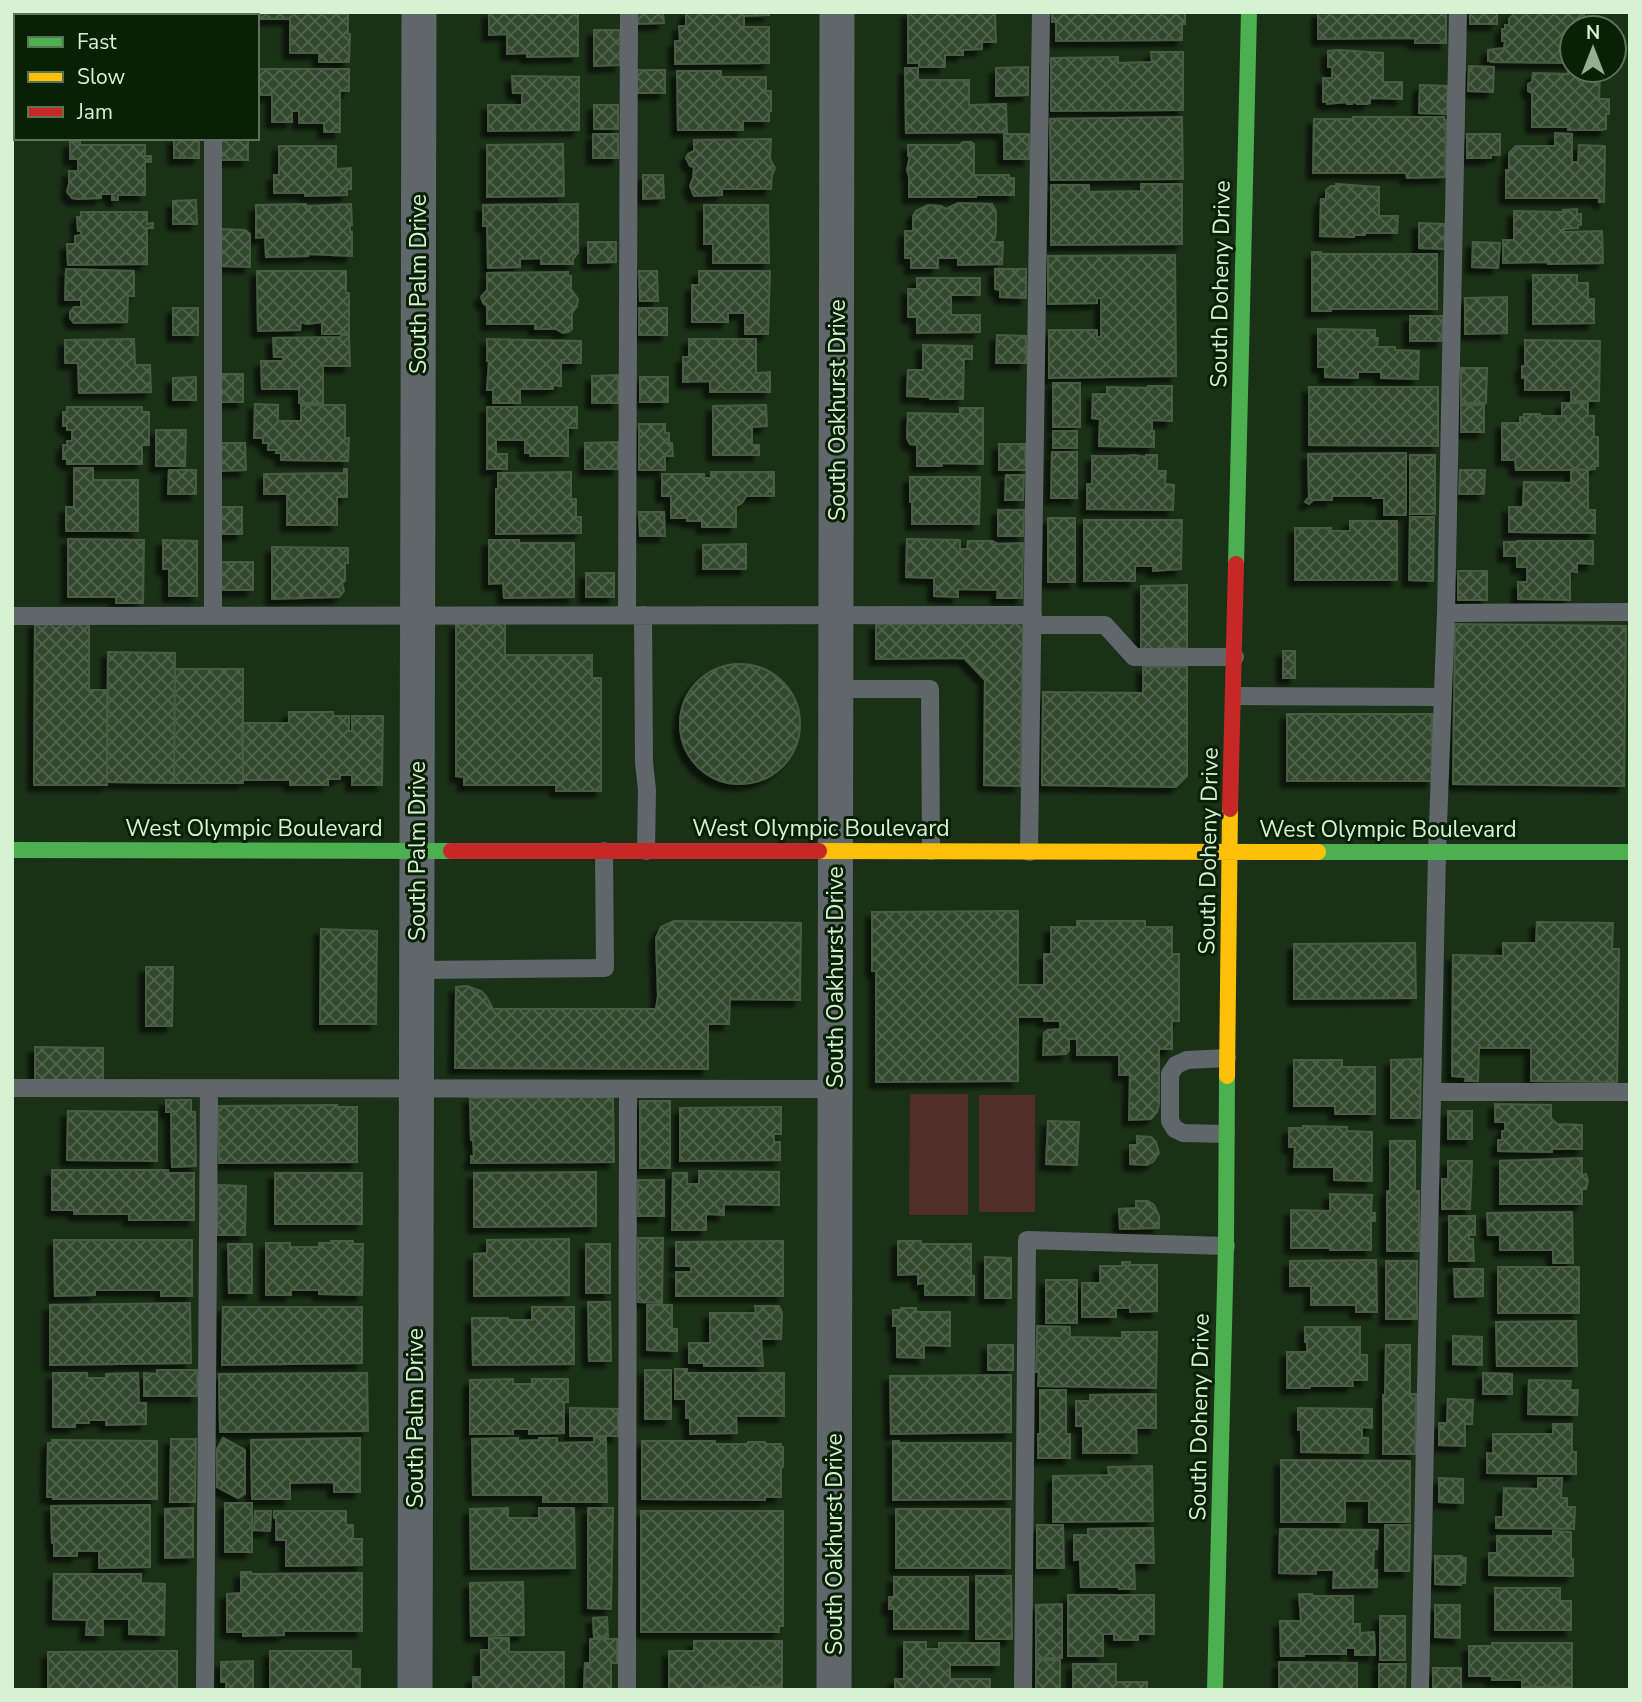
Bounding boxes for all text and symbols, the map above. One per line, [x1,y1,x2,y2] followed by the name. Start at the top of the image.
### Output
[14,14,259,140] legend
[1558,14,1628,84] north arrow
[1586,20,1600,46] text: N
[77,28,117,56] text: Fast
[77,63,126,91] text: Slow
[76,98,113,126] text: Jam
[1203,180,1238,388] street label: South Doheny Drive
[403,194,434,374] street label: South Palm Drive
[822,299,853,521] street label: South Oakhurst Drive
[1191,747,1226,955] street label: South Doheny Drive
[402,761,433,941] street label: South Palm Drive
[125,813,383,844] street label: West Olympic Boulevard
[692,813,950,844] street label: West Olympic Boulevard
[1259,814,1517,845] street label: West Olympic Boulevard
[820,866,851,1088] street label: South Oakhurst Drive
[1182,1313,1217,1521] street label: South Doheny Drive
[400,1328,431,1508] street label: South Palm Drive
[819,1433,850,1655] street label: South Oakhurst Drive

